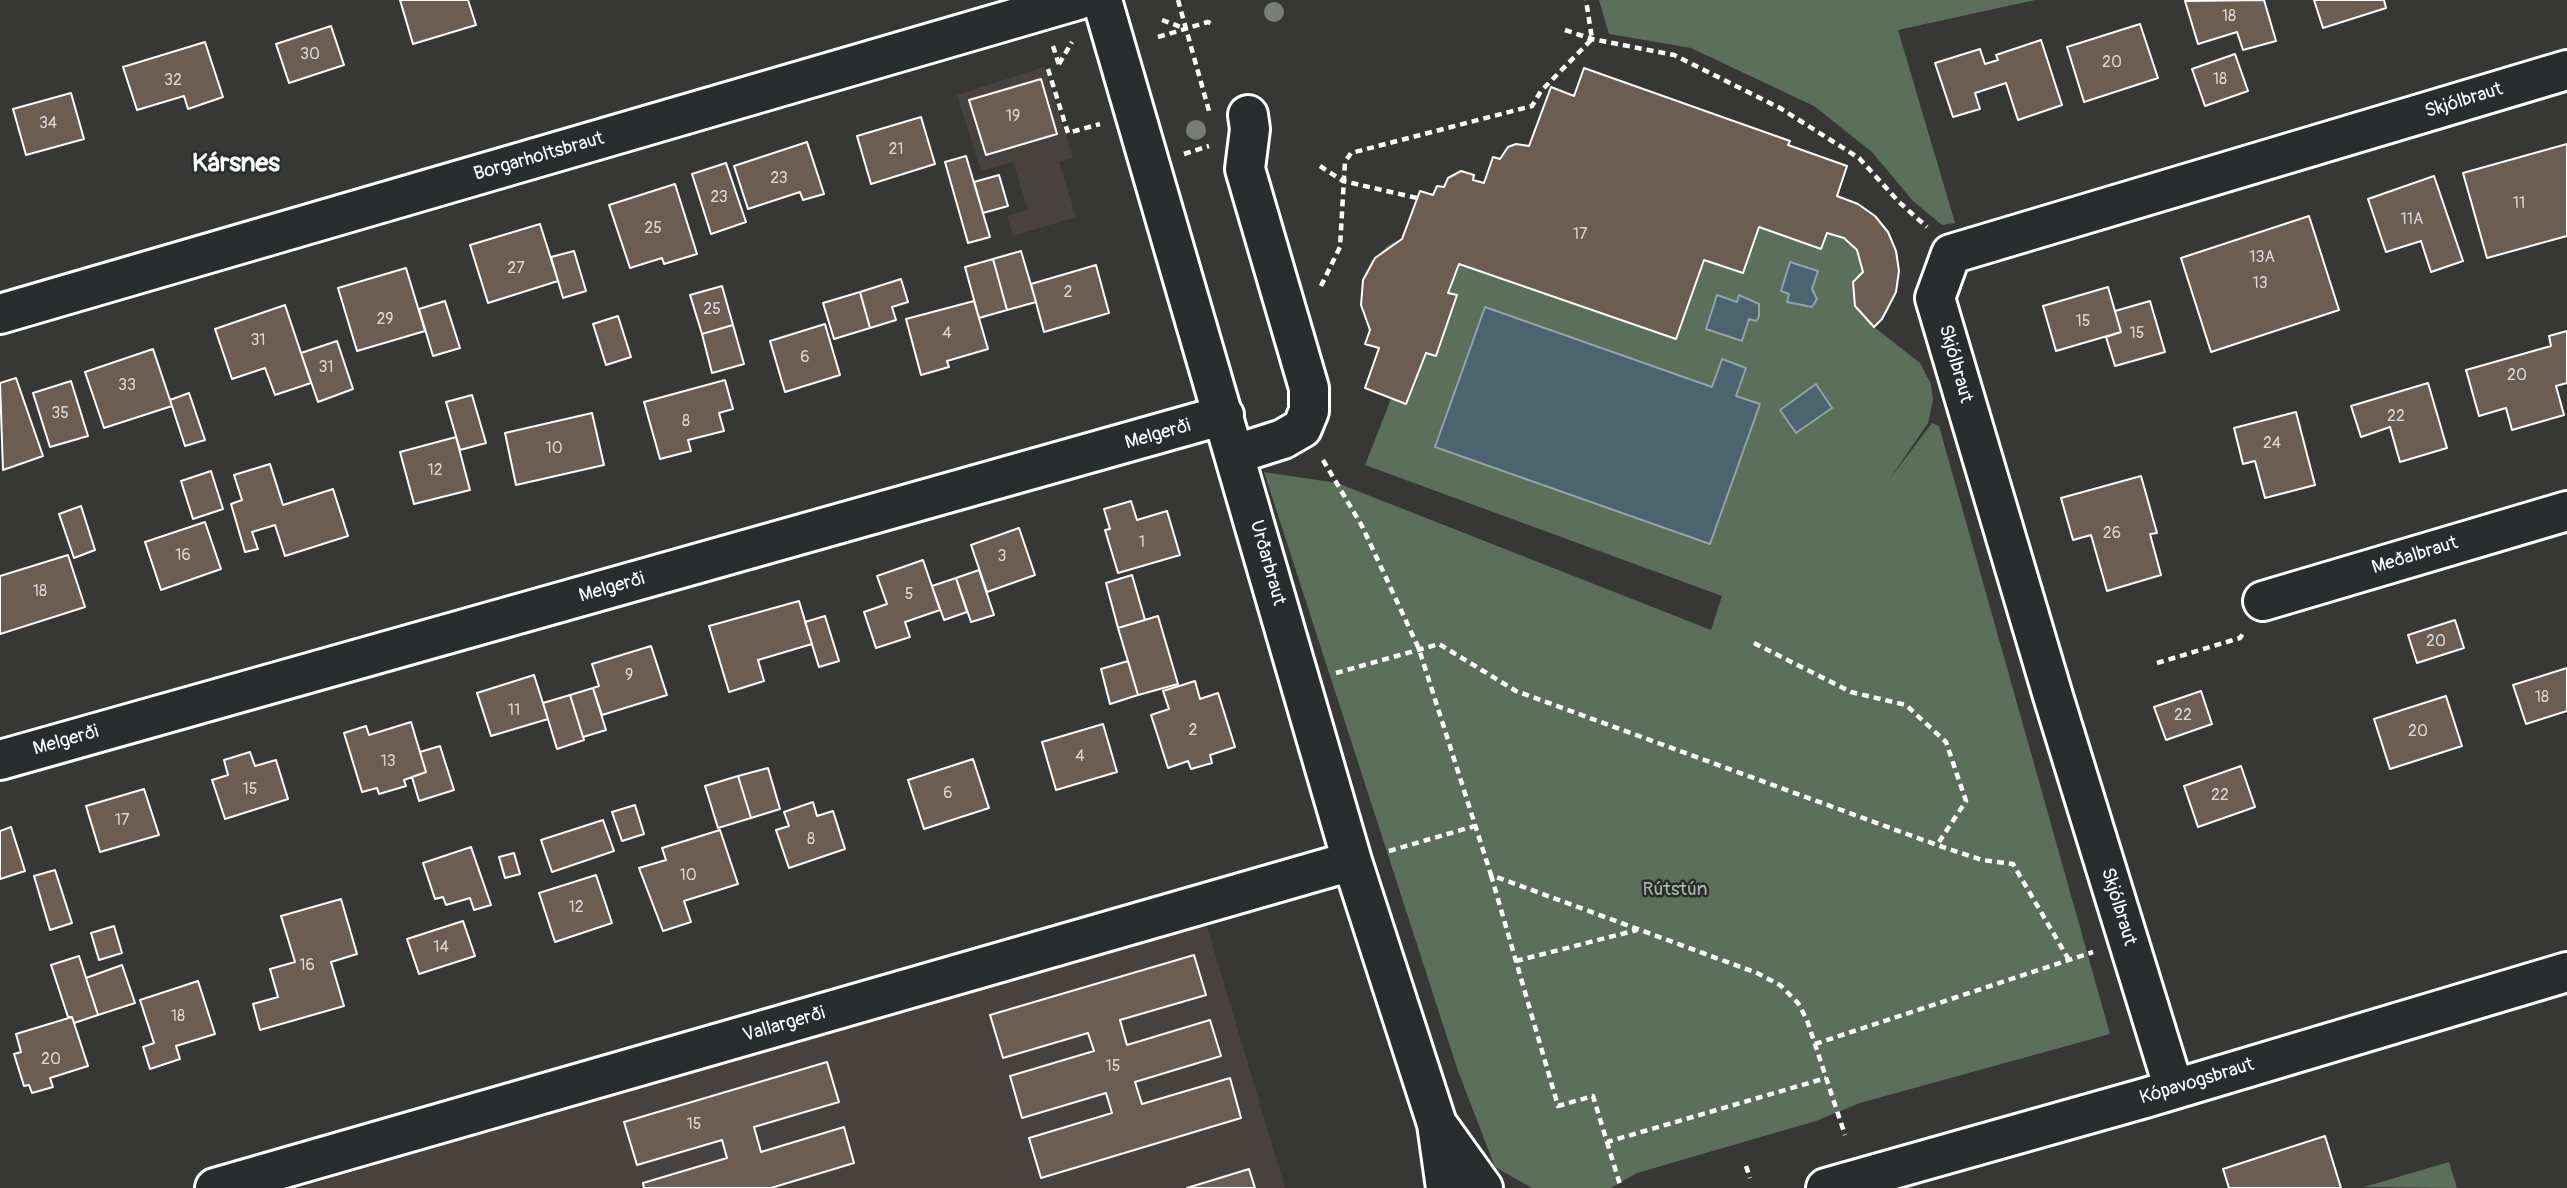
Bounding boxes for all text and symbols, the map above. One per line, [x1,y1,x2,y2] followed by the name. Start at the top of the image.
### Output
[2222,7,2236,27] house number: 18
[300,45,320,65] house number: 30
[2102,53,2122,73] house number: 20
[2213,70,2227,90] house number: 18
[164,71,182,91] house number: 32
[2422,78,2506,124] street label: Skjólbraut
[1006,107,1020,127] house number: 19
[39,114,57,134] house number: 34
[471,128,607,186] street label: Borgarholtsbraut
[888,140,904,160] house number: 21
[192,148,280,180] district label: Kársnes
[770,169,788,189] house number: 23
[710,188,728,208] house number: 23
[2513,194,2525,214] house number: 11
[2401,210,2423,230] house number: 11A
[644,219,662,239] house number: 25
[1573,225,1587,245] house number: 17
[2249,248,2275,268] house number: 13A
[507,259,525,279] house number: 27
[2252,274,2268,294] house number: 13
[1064,283,1072,303] house number: 2
[703,300,721,320] house number: 25
[376,310,394,330] house number: 29
[2076,312,2090,332] house number: 15
[1933,322,1977,406] street label: Skjólbraut
[942,324,952,344] house number: 4
[2130,324,2144,344] house number: 15
[250,331,266,351] house number: 31
[800,348,810,368] house number: 6
[318,358,334,378] house number: 31
[2507,366,2527,386] house number: 20
[118,376,136,396] house number: 33
[51,404,69,424] house number: 35
[2387,407,2405,427] house number: 22
[682,412,690,432] house number: 8
[1123,415,1193,455] street label: Melgerði
[2263,434,2281,454] house number: 24
[545,439,563,459] house number: 10
[427,461,443,481] house number: 12
[1244,518,1290,608] street label: Urðarbraut
[2103,524,2121,544] house number: 26
[2369,532,2461,580] street label: Meðalbraut
[1139,533,1145,553] house number: 1
[175,546,191,566] house number: 16
[998,547,1006,567] house number: 3
[577,568,647,608] street label: Melgerði
[33,582,47,602] house number: 18
[905,585,913,605] house number: 5
[2426,632,2446,652] house number: 20
[625,666,633,686] house number: 9
[2535,688,2549,708] house number: 18
[508,701,520,721] house number: 11
[2174,706,2192,726] house number: 22
[31,721,101,761] street label: Melgerði
[1189,721,1197,741] house number: 2
[2408,722,2428,742] house number: 20
[1075,747,1085,767] house number: 4
[380,752,396,772] house number: 13
[243,780,257,800] house number: 15
[943,784,953,804] house number: 6
[2211,786,2229,806] house number: 22
[115,811,129,831] house number: 17
[807,830,815,850] house number: 8
[2095,865,2141,949] street label: Skjólbraut
[679,866,697,886] house number: 10
[1642,879,1708,901] park label: Rútstún
[568,898,584,918] house number: 12
[433,938,449,958] house number: 14
[299,956,315,976] house number: 16
[740,1002,828,1048] street label: Vallargerði
[171,1007,185,1027] house number: 18
[41,1050,61,1070] house number: 20
[2137,1054,2257,1110] street label: Kópavogsbraut
[1106,1057,1120,1077] house number: 15
[687,1115,701,1135] house number: 15

